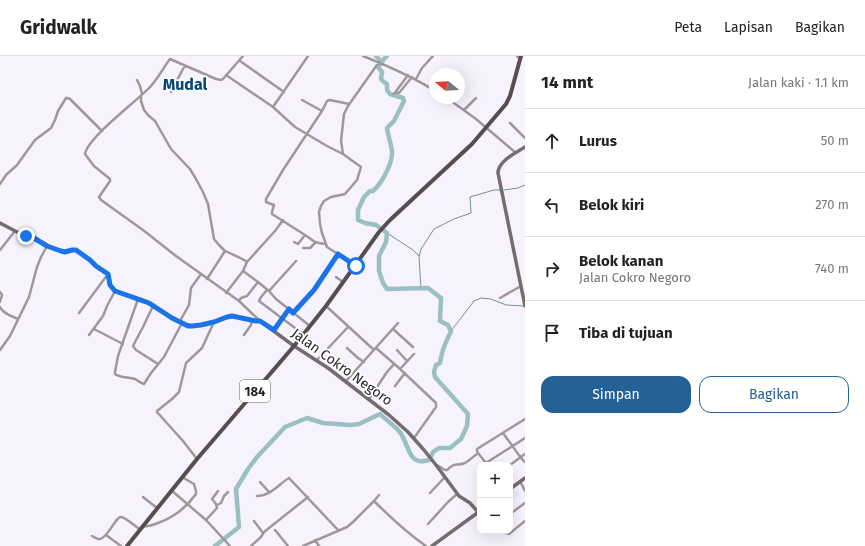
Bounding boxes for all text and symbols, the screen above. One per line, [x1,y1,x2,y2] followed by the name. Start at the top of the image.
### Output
[20,16,97,39] text: Gridwalk
[674,19,702,36] text: Peta
[724,19,773,36] text: Lapisan
[795,19,845,36] text: Bagikan
[429,68,465,104] north arrow
[541,72,593,93] text: 14 mnt
[163,75,208,94] district label: Mudal
[748,75,849,90] text: Jalan kaki · 1.1 km
[541,130,563,152] icon: ahead
[579,132,617,150] text: Lurus
[821,133,849,148] text: 50 m
[541,194,563,216] icon: left
[579,196,644,214] text: Belok kiri
[815,197,849,212] text: 270 m
[17,227,35,245] route end
[579,252,663,270] text: Belok kanan
[347,257,365,275] route start
[541,258,563,280] icon: right
[815,261,849,276] text: 740 m
[579,270,691,285] text: Jalan Cokro Negoro
[541,322,563,344] icon: arrive
[579,324,673,342] text: Tiba di tujuan
[288,325,396,409] street label: Jalan Cokro Negoro
[541,376,691,413] button: Simpan
[699,376,849,413] button: Bagikan
[240,380,270,402] road number: 184
[477,462,513,534] map controls
[477,462,513,498] button: +
[477,498,513,534] button: −

